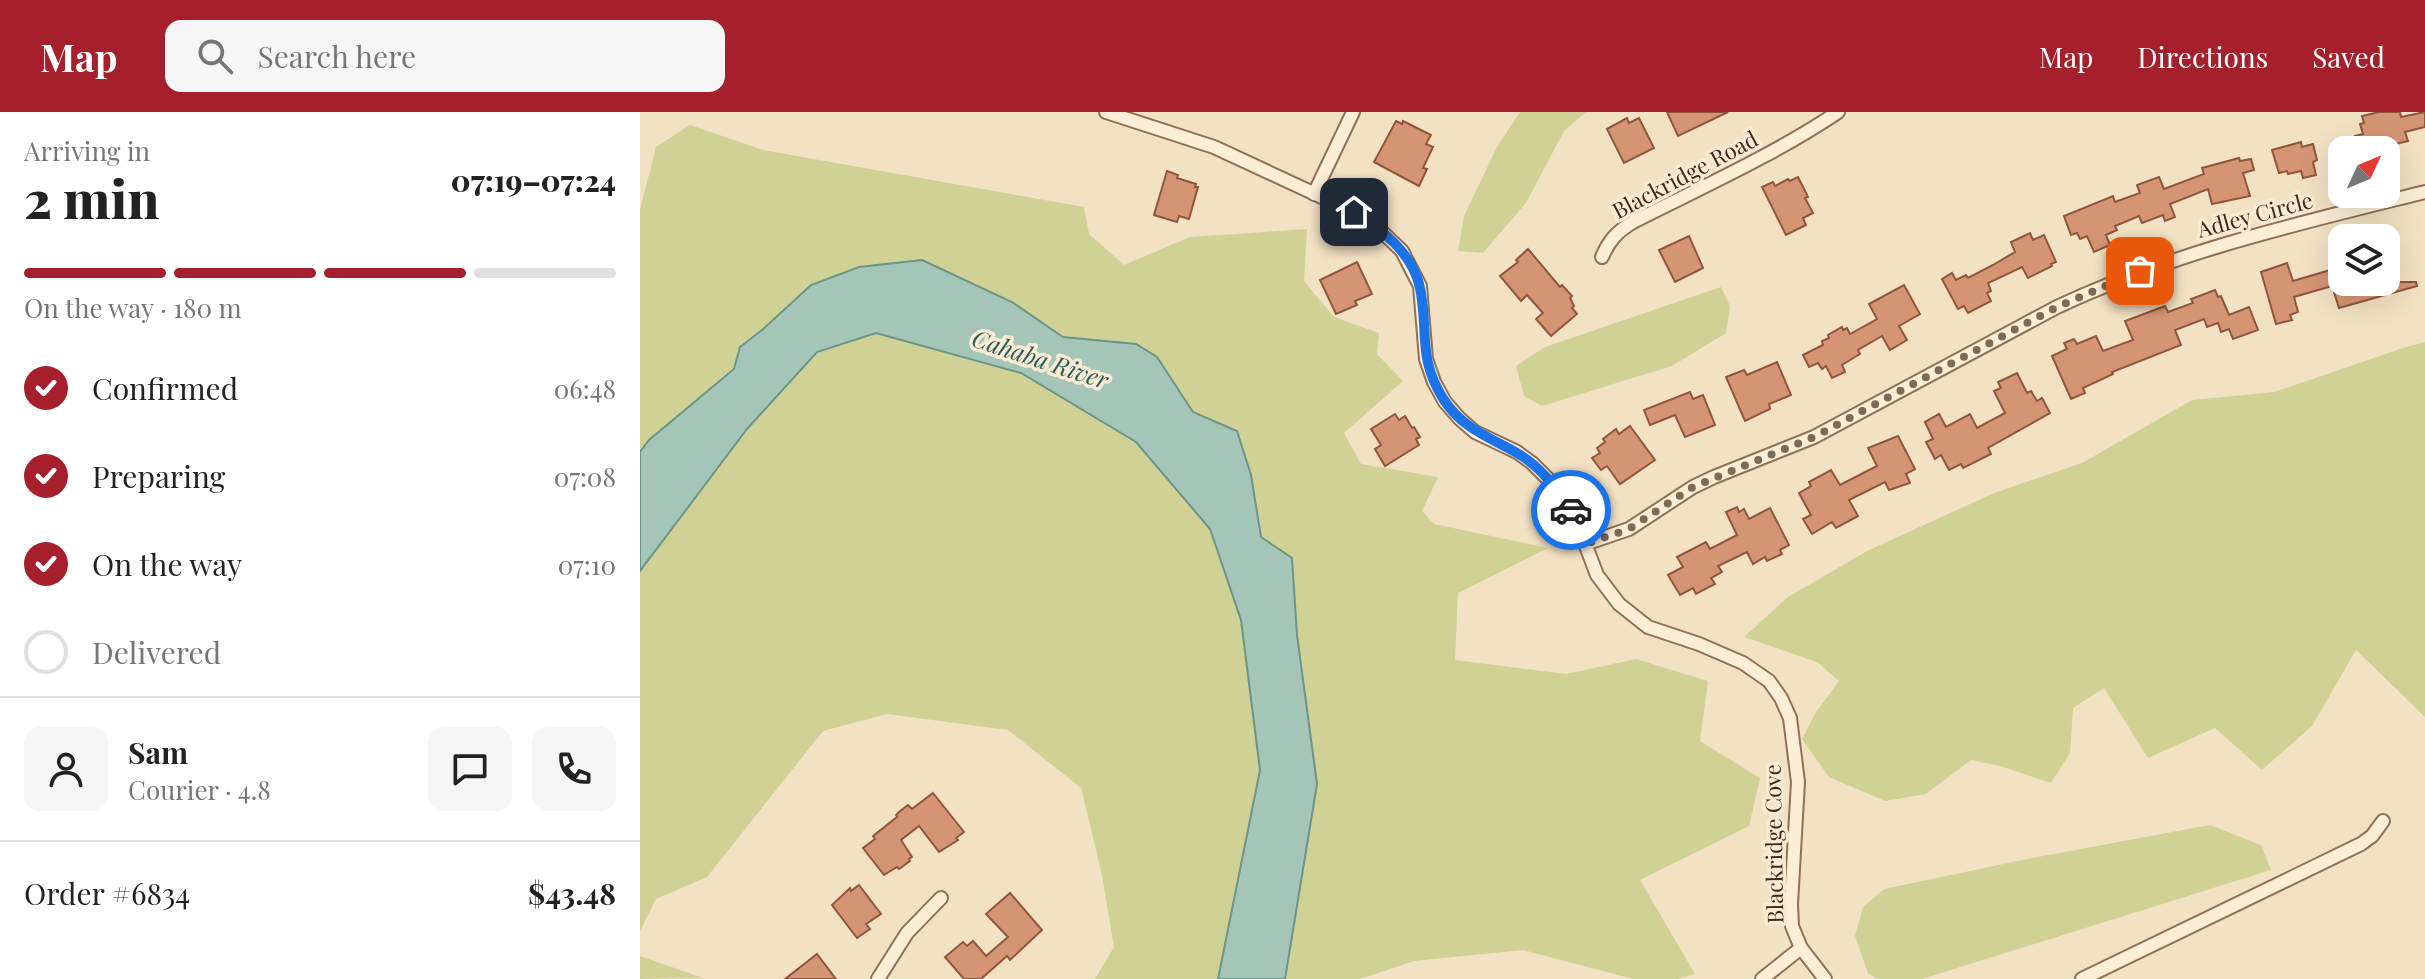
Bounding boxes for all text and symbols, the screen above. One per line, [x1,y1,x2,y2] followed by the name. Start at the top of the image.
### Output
[165,20,725,92] search box
[40,31,117,82] text: Map
[193,34,237,78] icon: search
[257,36,416,76] text: Search here
[2039,38,2093,75] text: Map
[2137,38,2268,75] text: Directions
[2312,38,2385,75] text: Saved
[1607,123,1763,225] street label: Blackridge Road
[24,133,150,168] text: Arriving in
[2328,136,2400,208] north arrow
[2328,136,2400,296] map controls
[451,160,616,200] text: 07:19–07:24
[24,163,159,232] text: 2 min
[1320,178,1388,246] pin
[2193,184,2316,244] street label: Adley Circle
[1332,190,1376,234] icon: home
[2328,224,2400,296] button: layers
[2106,237,2174,305] pin
[2118,249,2162,293] icon: bag
[24,290,242,325] text: On the way · 180 m
[968,321,1113,395] water label: Cahaba River
[24,366,68,410] icon: check
[92,368,238,408] text: Confirmed
[554,371,616,406] text: 06:48
[24,454,68,498] icon: check
[92,456,225,496] text: Preparing
[554,459,616,494] text: 07:08
[1531,470,1611,550] courier
[1549,488,1593,532] icon: car
[24,542,68,586] icon: check
[92,544,242,584] text: On the way
[558,547,616,582] text: 07:10
[92,632,221,672] text: Delivered
[24,727,108,811] button: person
[428,727,512,811] button: chat
[532,727,616,811] button: phone
[128,732,188,772] text: Sam
[1757,764,1789,924] street label: Blackridge Cove
[128,772,271,807] text: Courier · 4.8
[24,873,190,913] text: Order #6834
[528,873,616,913] text: $43.48

